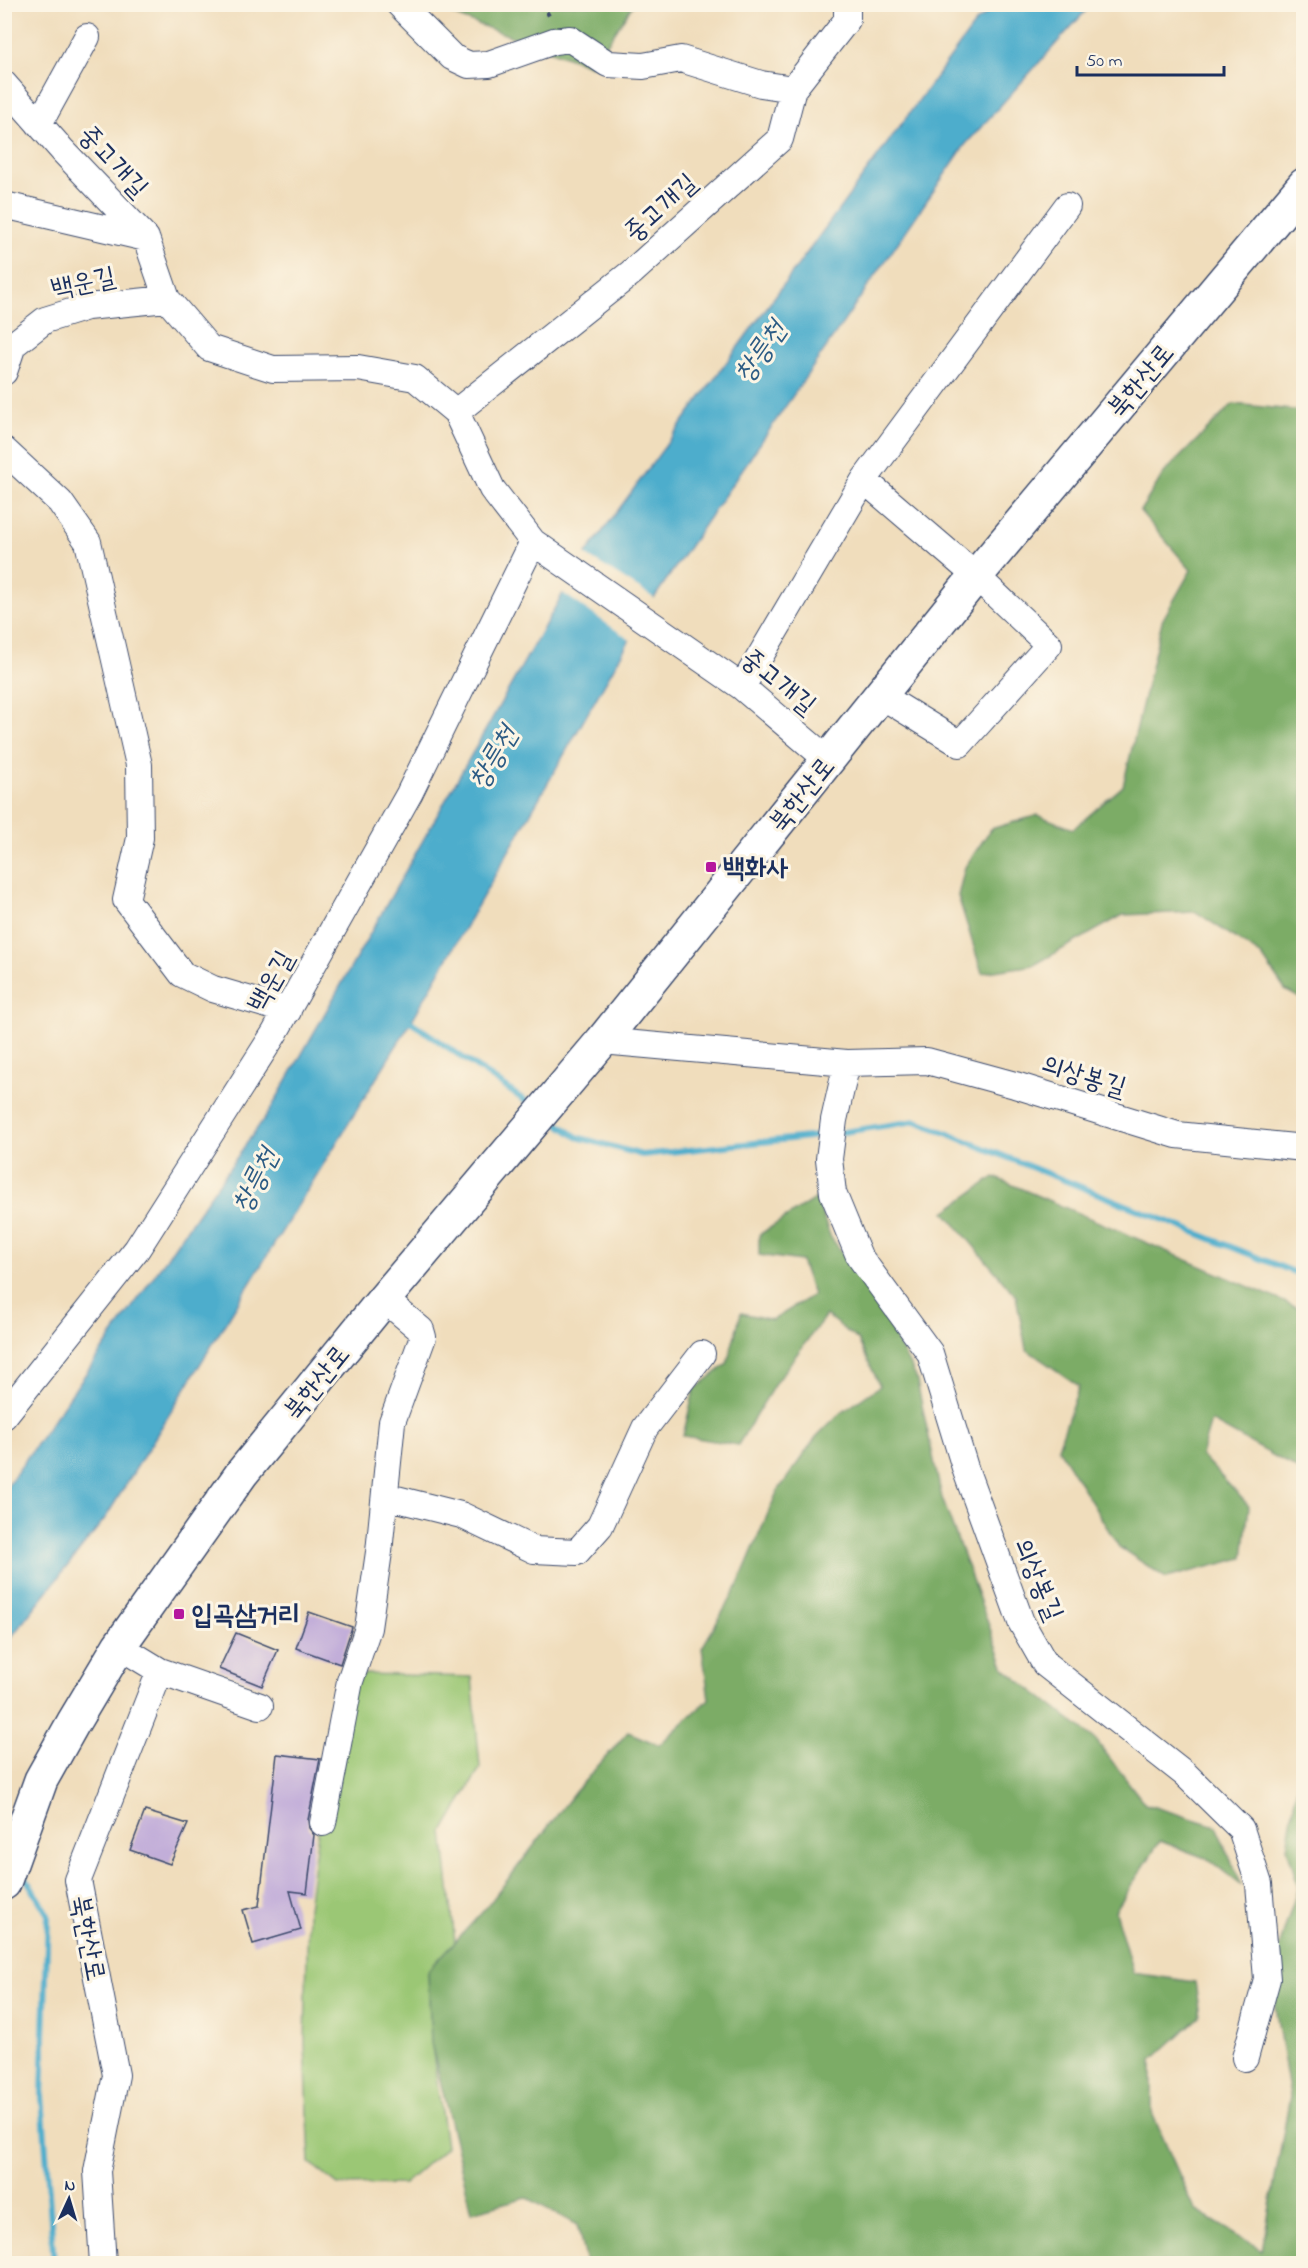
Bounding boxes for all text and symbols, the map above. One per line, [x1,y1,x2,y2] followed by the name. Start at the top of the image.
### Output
[1077,39,1224,77] scale bar
[1086,49,1123,75] text: 50 m
[68,118,156,208] street label: 중고개길
[616,165,707,252] street label: 중고개길
[48,259,120,310] street label: 백운길
[726,312,799,392] water label: 창릉천
[1099,336,1185,427] street label: 북한산로
[731,640,824,726] street label: 중고개길
[460,717,531,798] water label: 창릉천
[760,750,845,842] street label: 북한산로
[723,850,788,889] place label: 백화사
[704,860,718,874] marker: 백화사
[239,944,305,1020] street label: 백운길
[1036,1046,1131,1109] street label: 의상봉길
[224,1140,292,1221] water label: 창릉천
[275,1338,360,1430] street label: 북한산로
[1002,1532,1072,1628] street label: 의상봉길
[191,1597,300,1636] place label: 입곡삼거리
[172,1607,186,1621] marker: 입곡삼거리
[59,1892,114,1985] street label: 북한산로
[39,2169,99,2229] north arrow
[64,2174,76,2198] text: N

